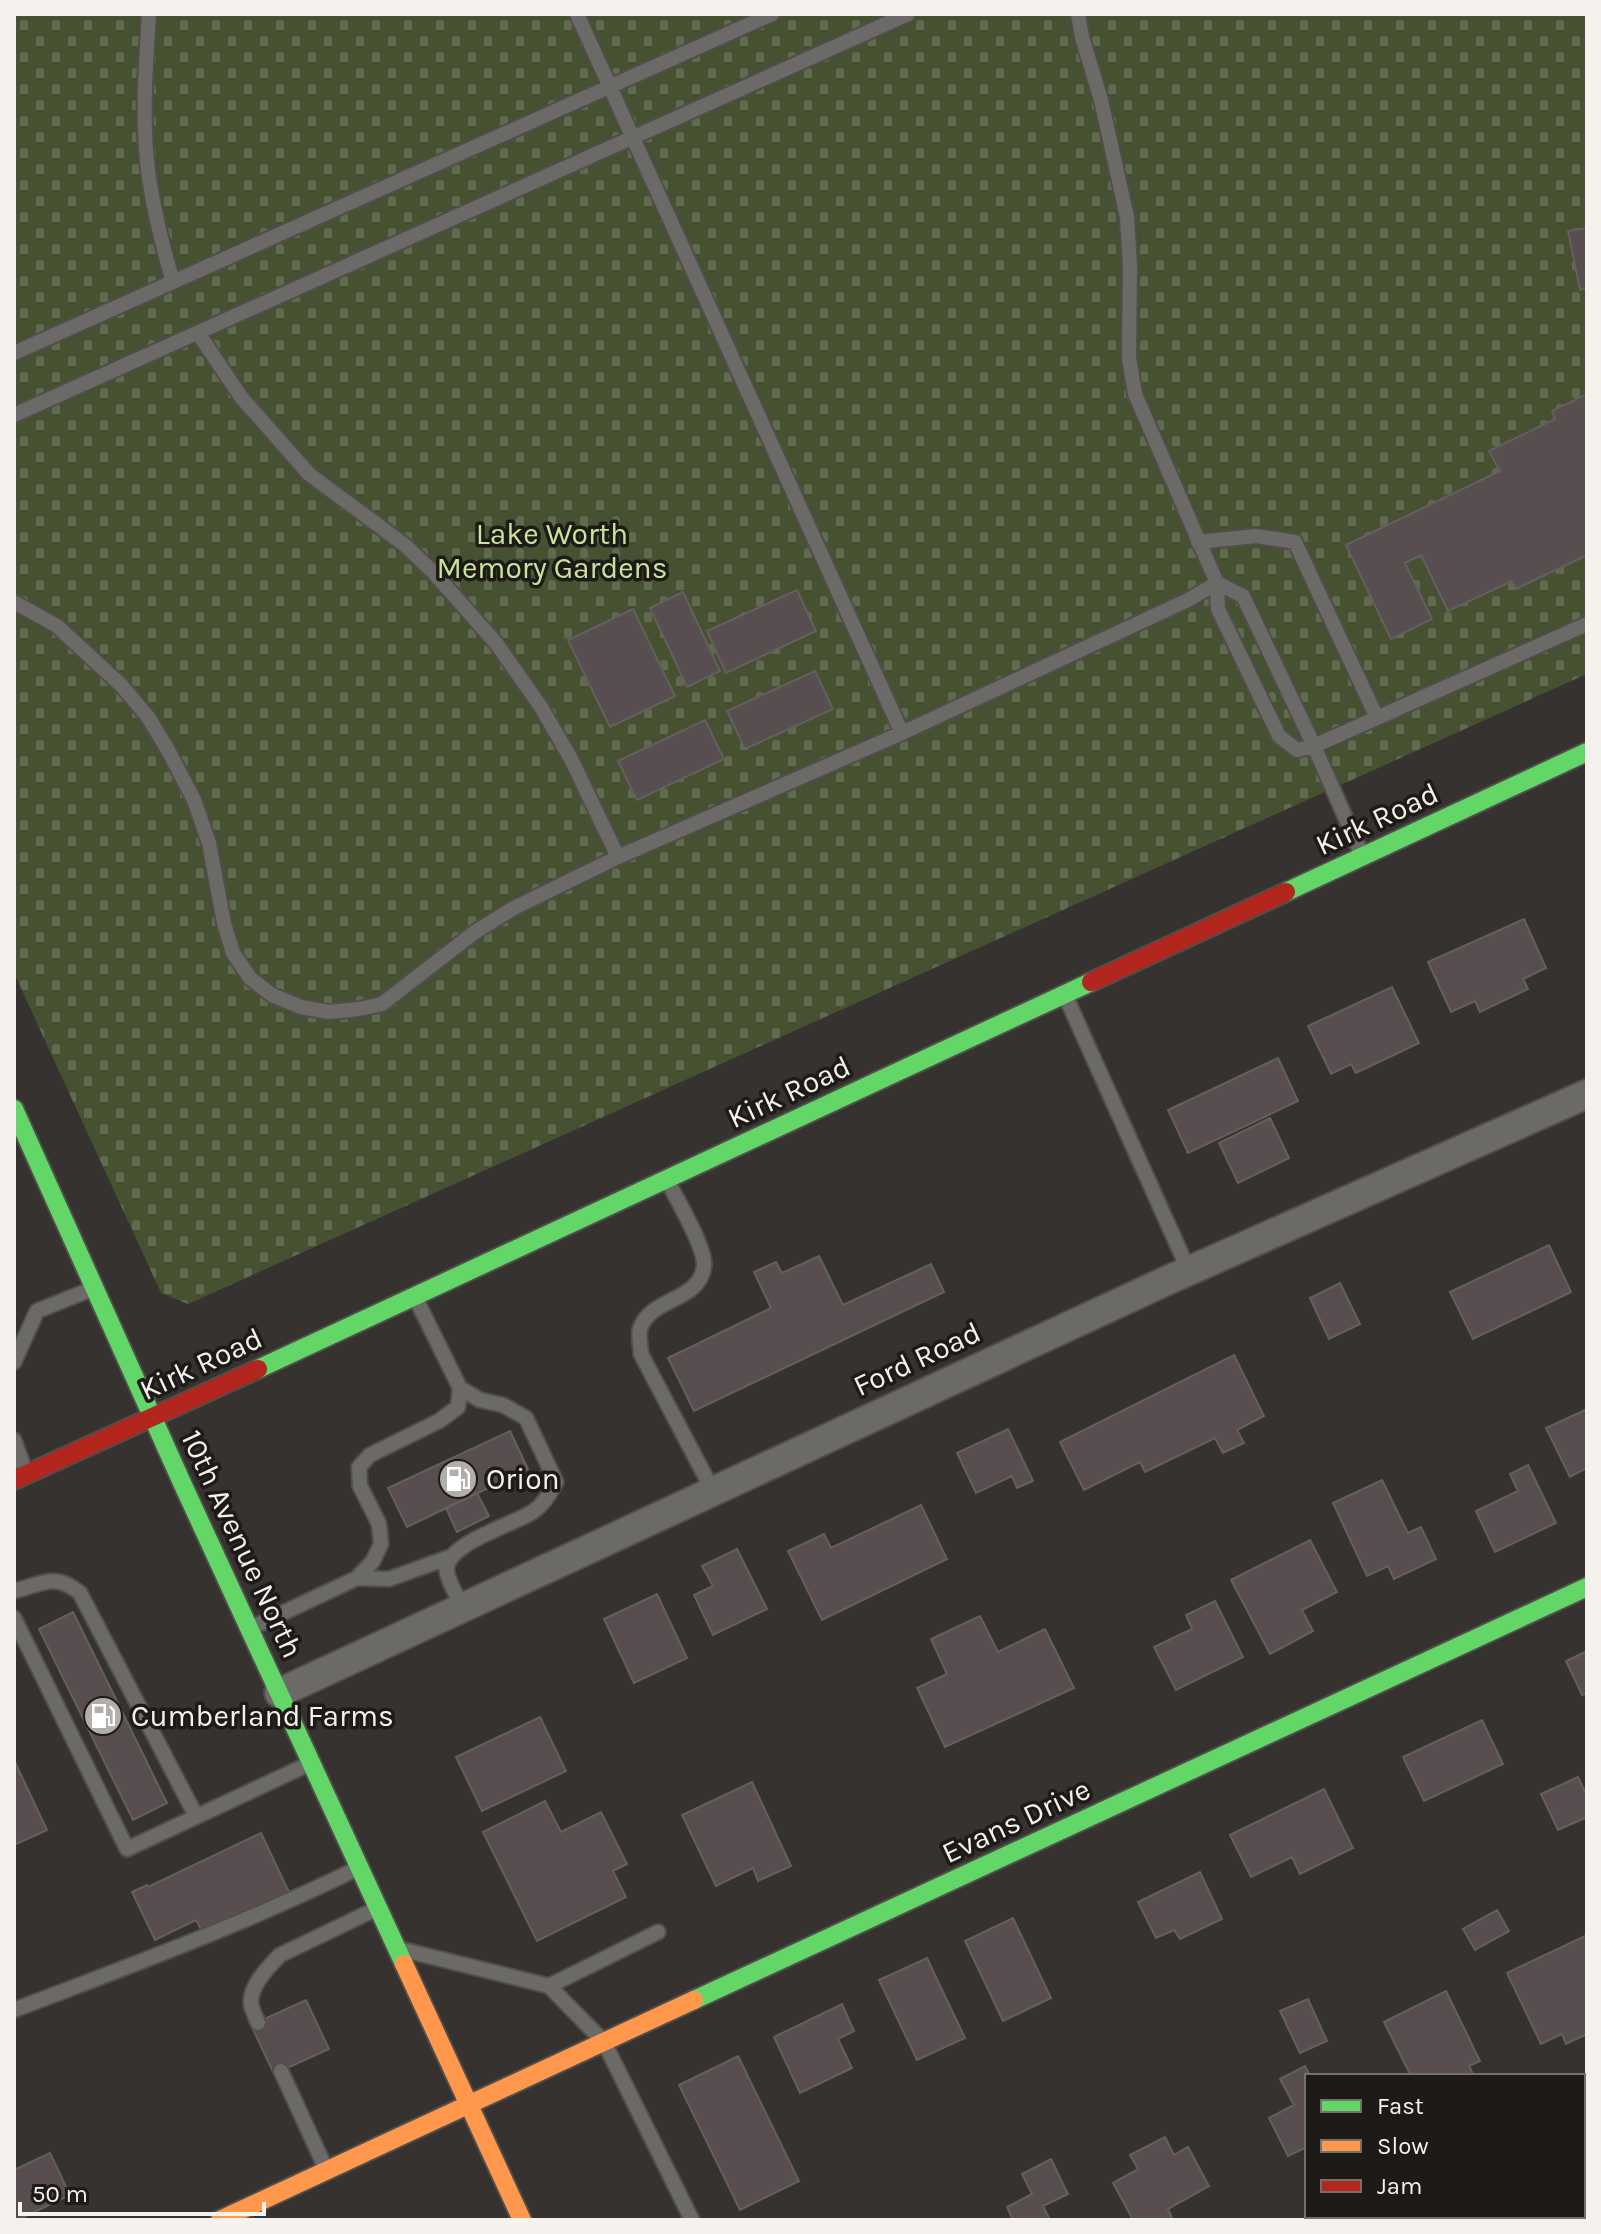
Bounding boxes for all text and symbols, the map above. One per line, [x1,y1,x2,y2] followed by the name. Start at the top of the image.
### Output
[437,516,667,586] park label: Lake Worth Memory Gardens
[1310,775,1444,863] street label: Kirk Road
[722,1048,856,1136] street label: Kirk Road
[848,1314,986,1404] street label: Ford Road
[134,1320,268,1408] street label: Kirk Road
[173,1424,311,1664] street label: 10th Avenue North
[437,1458,479,1500] fuel station icon: Orion
[486,1461,560,1497] place label: Orion
[82,1695,124,1737] fuel station icon: Cumberland Farms
[131,1698,394,1734] place label: Cumberland Farms
[936,1771,1096,1871] street label: Evans Drive
[1305,2074,1585,2218] legend
[1377,2092,1424,2120] text: Fast
[1377,2132,1429,2160] text: Slow
[20,2166,264,2216] scale bar
[1377,2172,1422,2200] text: Jam
[32,2180,88,2208] text: 50 m

